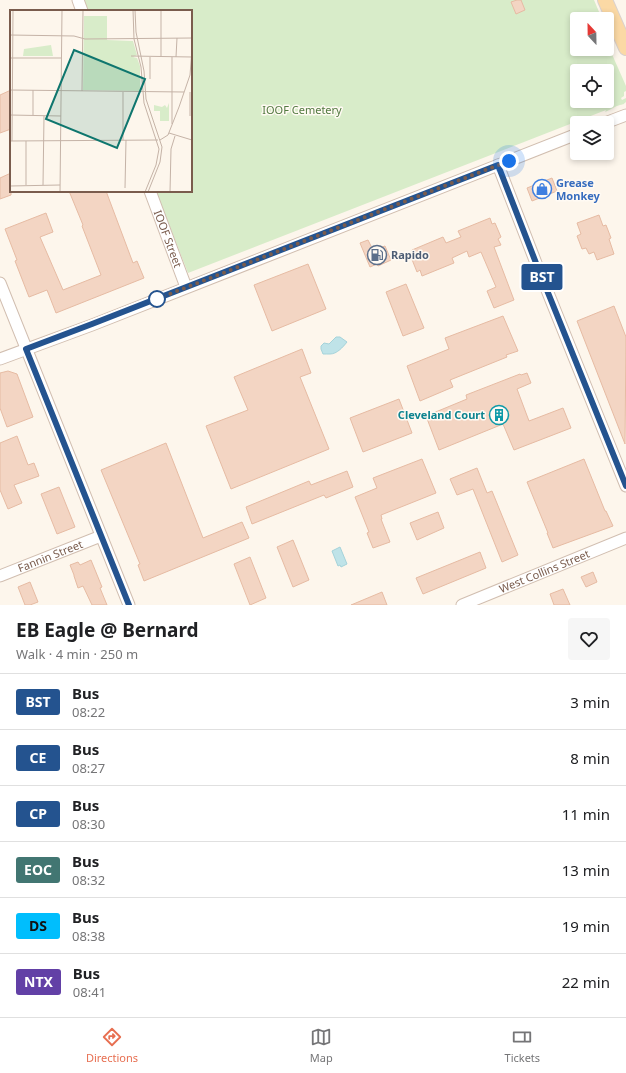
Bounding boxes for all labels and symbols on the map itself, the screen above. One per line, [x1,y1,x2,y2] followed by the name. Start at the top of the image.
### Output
[10,10,192,192] inset map
[570,12,614,56] north arrow
[262,102,342,117] park label: IOOF Cemetery
[499,151,519,171] your location
[556,175,601,203] place label: Grease Monkey
[531,178,553,200] shop icon: Grease Monkey
[151,208,186,269] street label: IOOF Street
[366,244,388,266] fuel station icon: Rapido
[391,247,429,262] place label: Rapido
[519,264,565,290] line badge: BST
[148,290,166,308] unlabelled marker
[488,404,510,426] building icon: Cleveland Court
[398,407,485,422] place label: Cleveland Court
[15,536,85,575] street label: Fannin Street
[497,546,592,596] street label: West Collins Street

